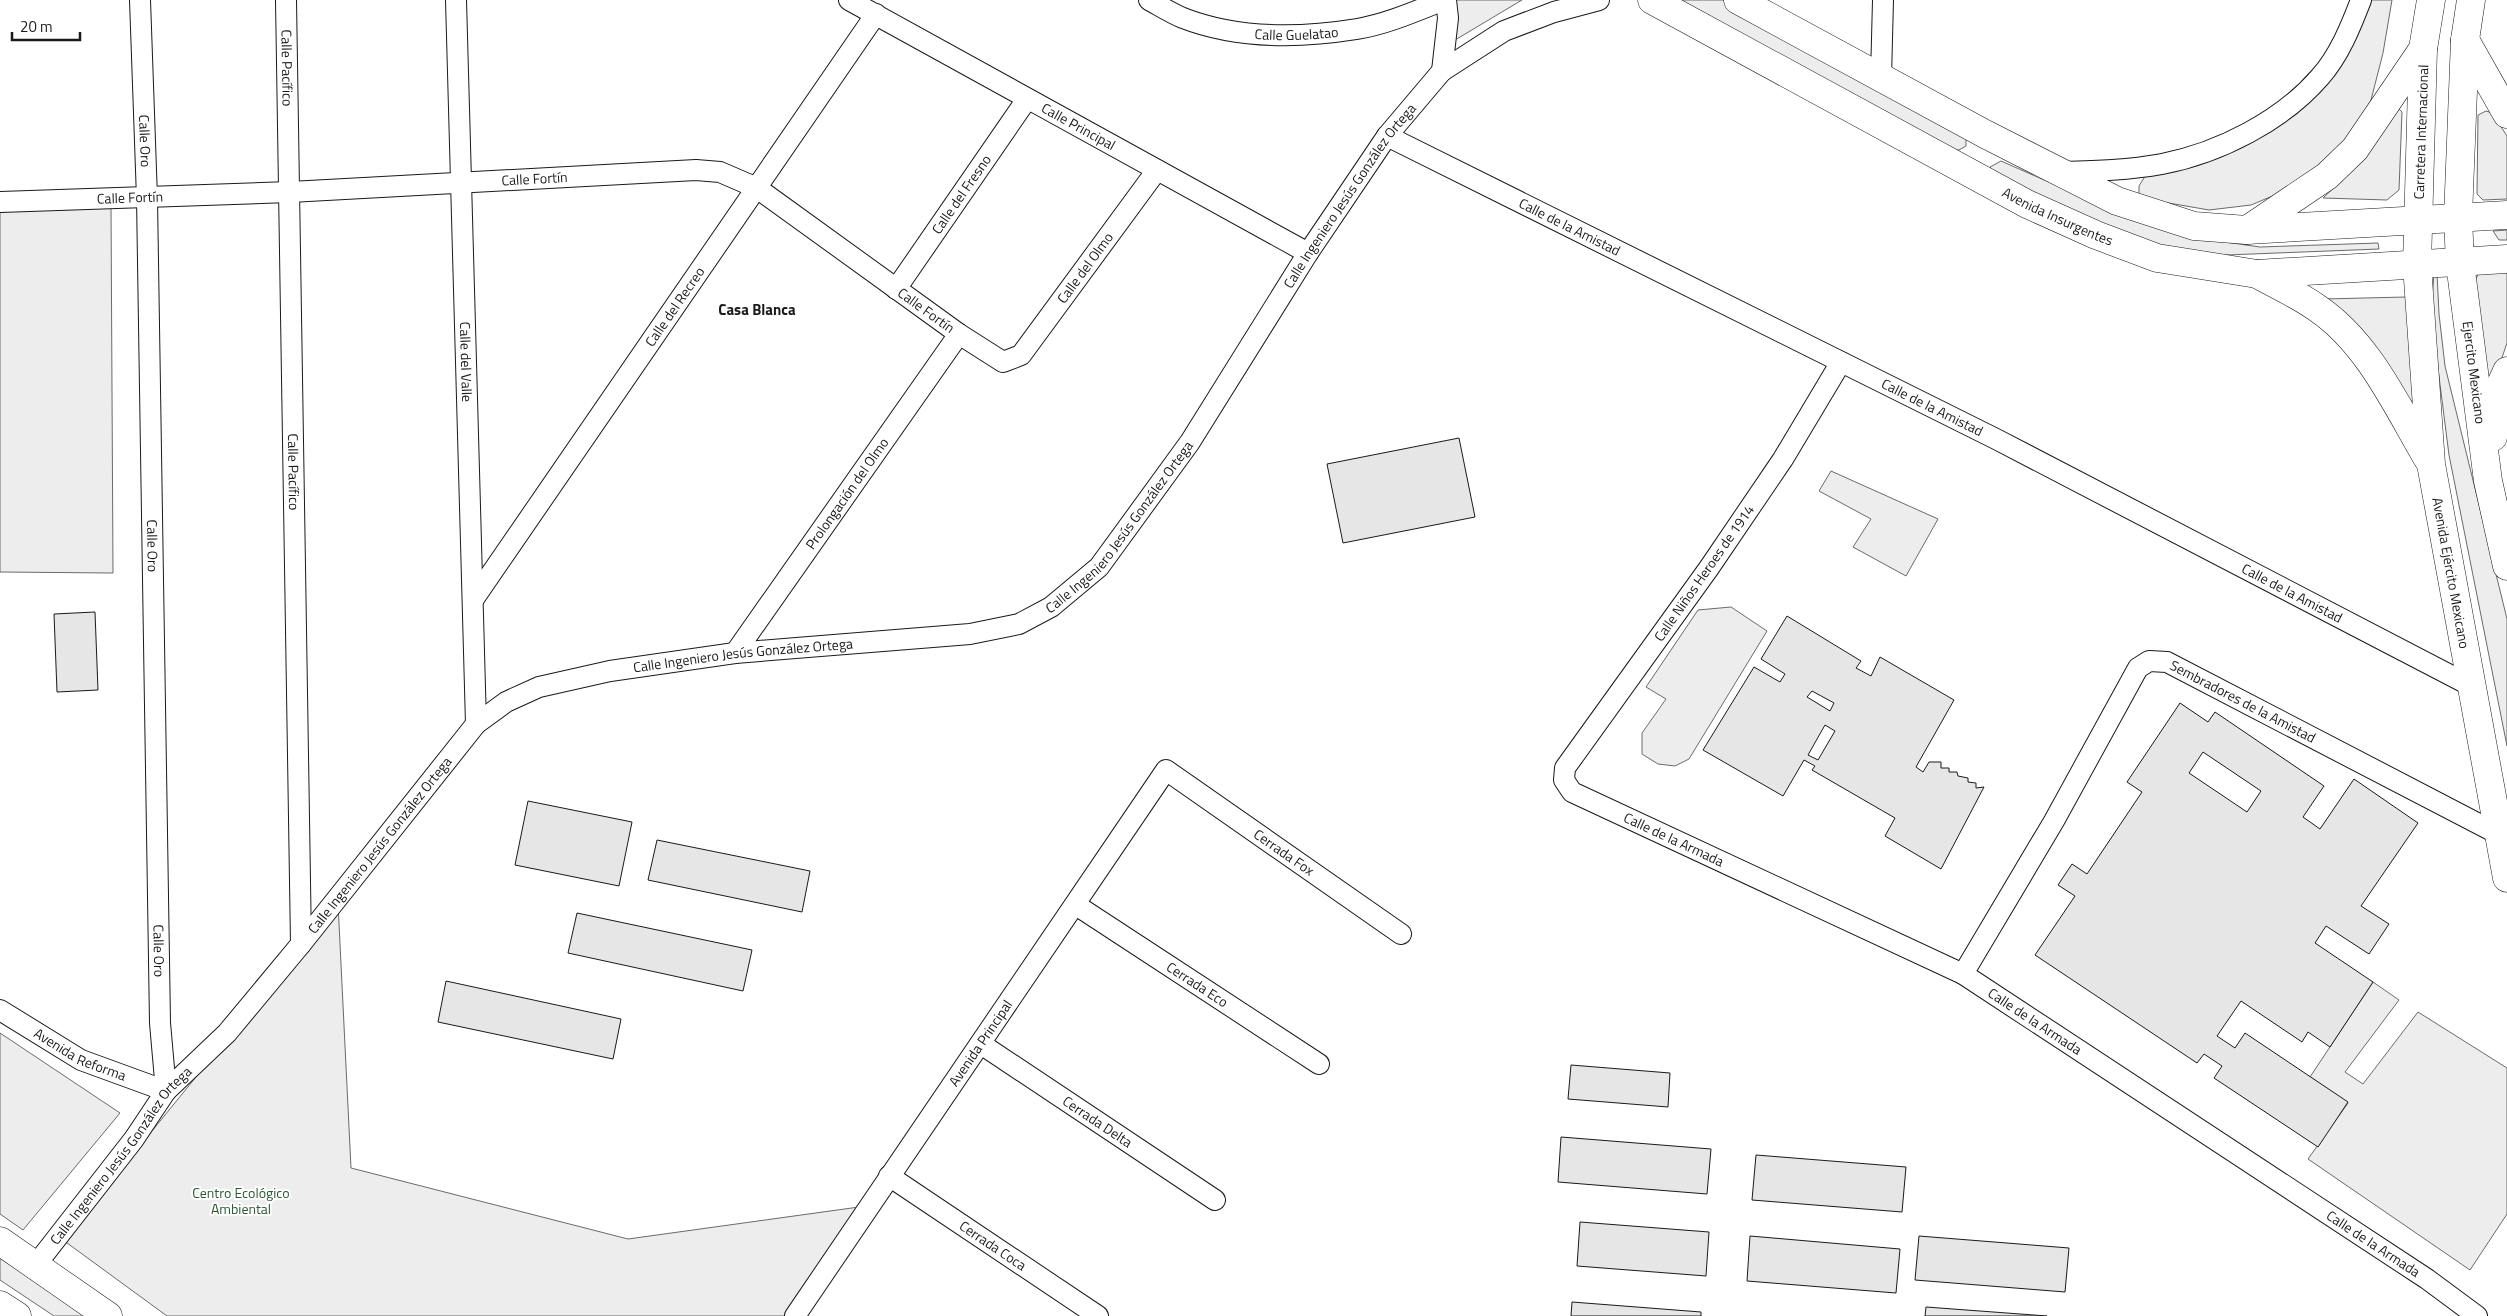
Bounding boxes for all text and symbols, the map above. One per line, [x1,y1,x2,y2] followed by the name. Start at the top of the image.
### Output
[12,10,80,42] scale bar
[20,15,53,38] text: 20 m
[1254,21,1340,45] street label: Calle Guelatao
[276,29,299,107] street label: Calle Pacífico
[2408,64,2433,200] street label: Carretera Internacional
[1038,97,1120,155] street label: Calle Principal
[1278,98,1421,292] street label: Calle Ingeniero Jesús González Ortega
[134,114,157,168] street label: Calle Oro
[926,150,996,238] street label: Calle del Fresno
[501,166,568,191] street label: Calle Fortín
[1999,182,2116,250] street label: Avenida Insurgentes
[96,185,163,209] street label: Calle Fortín
[1515,192,1624,261] street label: Calle de la Amistad
[1051,228,1118,308] street label: Calle del Olmo
[639,262,709,351] street label: Calle del Recreo
[894,282,960,338] street label: Calle Fortín
[718,298,796,321] district label: Casa Blanca
[2458,320,2492,425] street label: Ejercito Mexicano
[455,321,478,402] street label: Calle del Valle
[1878,373,1987,441] street label: Calle de la Amistad
[283,433,305,511] street label: Calle Pacífico
[800,433,893,553] street label: Prolongación del Olmo
[1042,436,1198,618] street label: Calle Ingeniero Jesús González Ortega
[2427,496,2476,650] street label: Avenida Ejército Mexicano
[1648,500,1759,645] street label: Calle Niños Heroes de 1914
[142,519,164,572] street label: Calle Oro
[2238,558,2347,627] street label: Calle de la Amistad
[632,633,854,678] street label: Calle Ingeniero Jesús González Ortega
[2166,654,2320,748] street label: Sembradores de la Amistad
[302,752,456,938] street label: Calle Ingeniero Jesús González Ortega
[1620,807,1728,871] street label: Calle de la Armada
[1250,823,1319,881] street label: Cerrada Fox
[148,924,170,977] street label: Calle Oro
[1163,956,1233,1012] street label: Cerrada Eco
[1984,982,2086,1059] street label: Calle de la Armada
[943,995,1017,1090] street label: Avenida Principal
[30,1022,129,1086] street label: Avenida Reforma
[44,1061,196,1249] street label: Calle Ingeniero Jesús González Ortega
[1059,1090,1137,1152] street label: Cerrada Delta
[192,1182,290,1219] park label: Centro Ecológico Ambiental
[2322,1205,2425,1282] street label: Calle de la Armada
[955,1215,1031,1275] street label: Cerrada Coca

